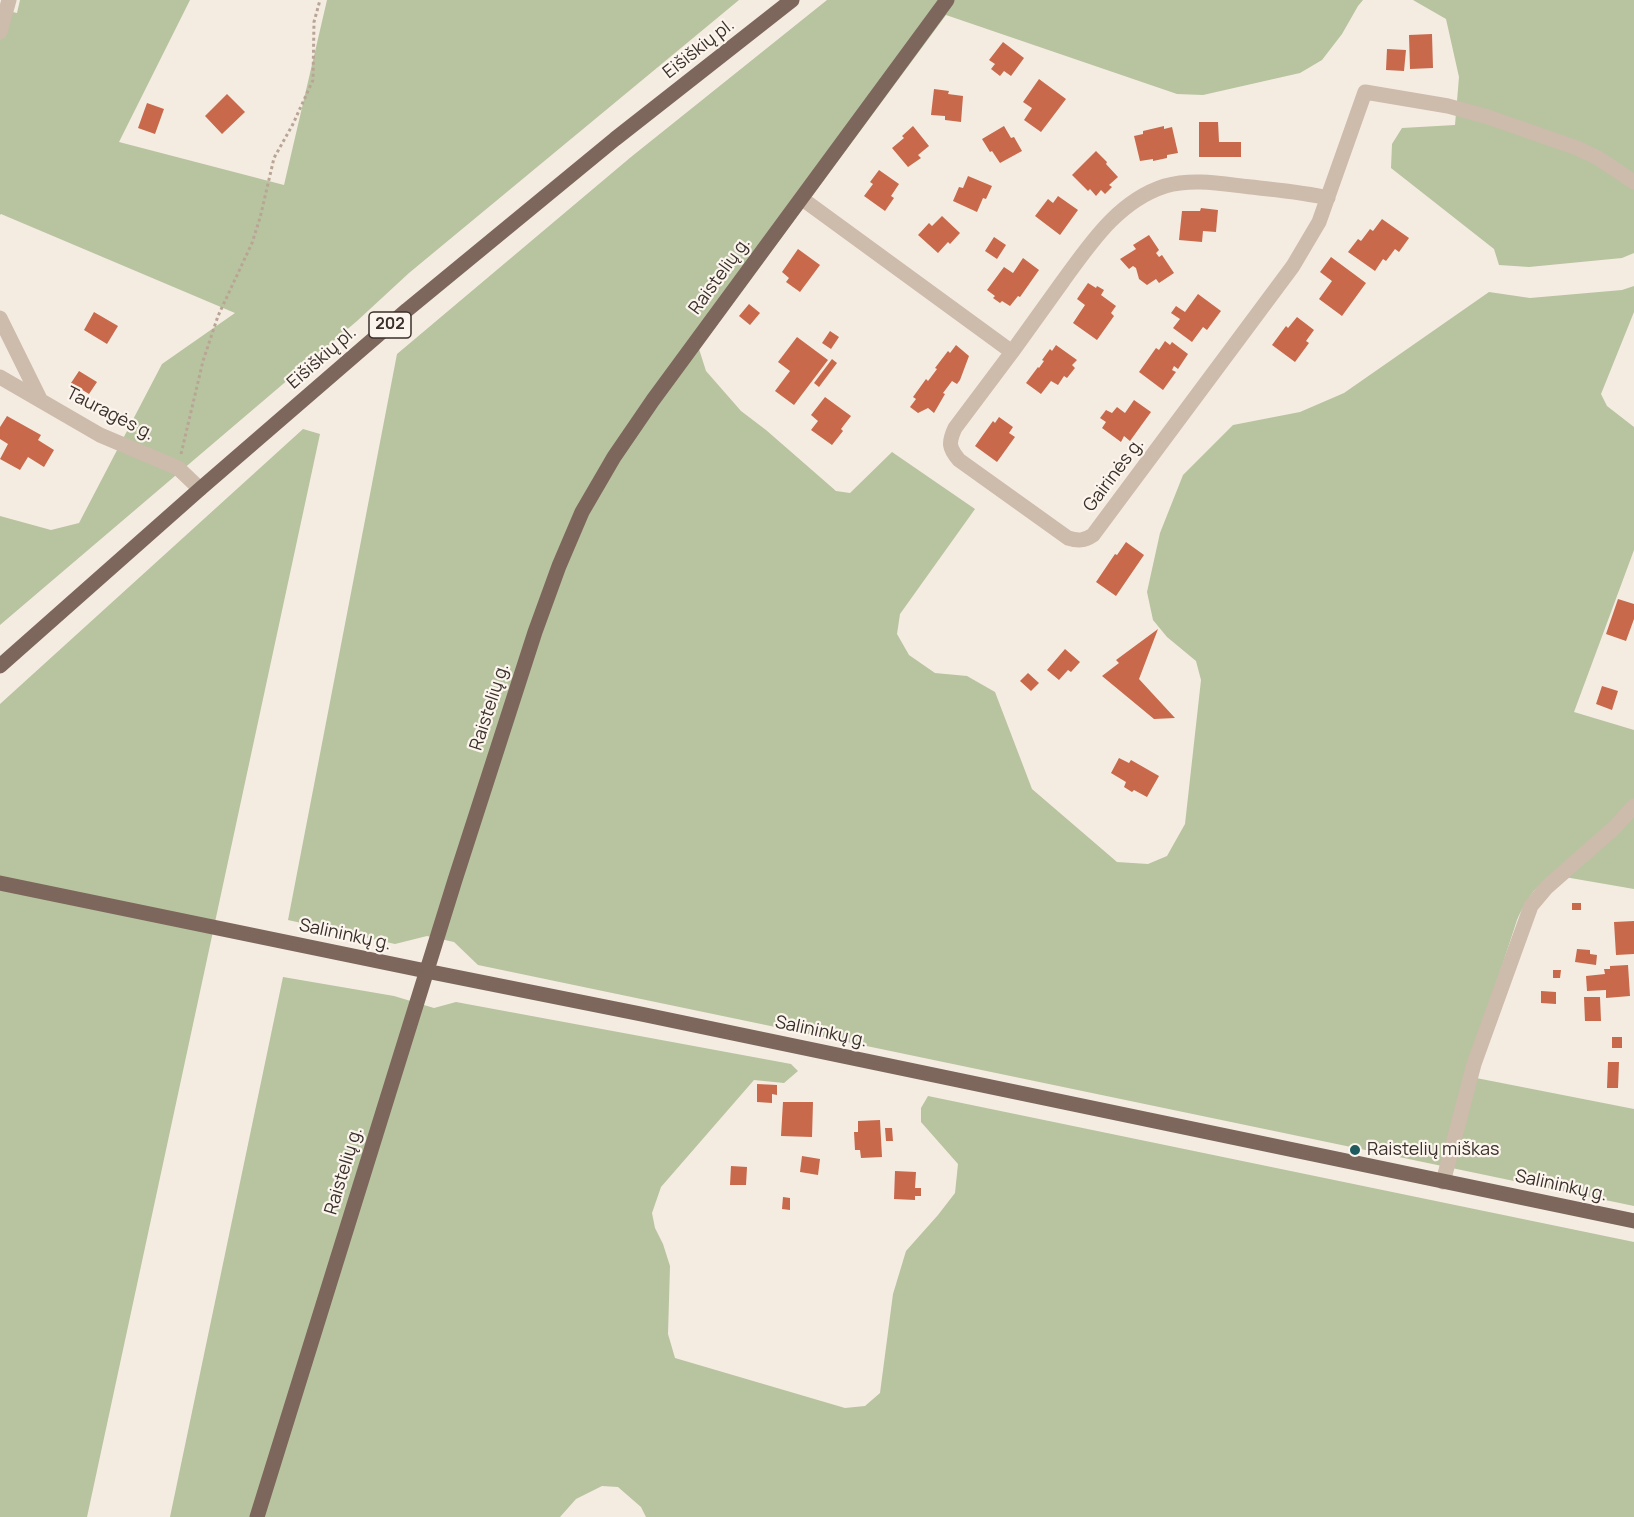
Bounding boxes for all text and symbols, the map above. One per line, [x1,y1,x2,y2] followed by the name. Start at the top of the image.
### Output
[659,15,739,83] street label: Eišiškių pl.
[685,233,755,319] street label: Raistelių g.
[369,312,411,338] road number: 202
[283,322,361,394] street label: Eišiškių pl.
[62,383,158,445] street label: Tauragės g.
[1079,434,1149,516] street label: Gairinės g.
[466,661,514,753] street label: Raistelių g.
[297,915,393,955] street label: Salininkų g.
[773,1012,869,1052] street label: Salininkų g.
[320,1125,368,1217] street label: Raistelių g.
[1367,1139,1499,1161] place label: Raistelių miškas
[1348,1143,1362,1157] marker: Raistelių miškas
[1513,1166,1609,1206] street label: Salininkų g.

